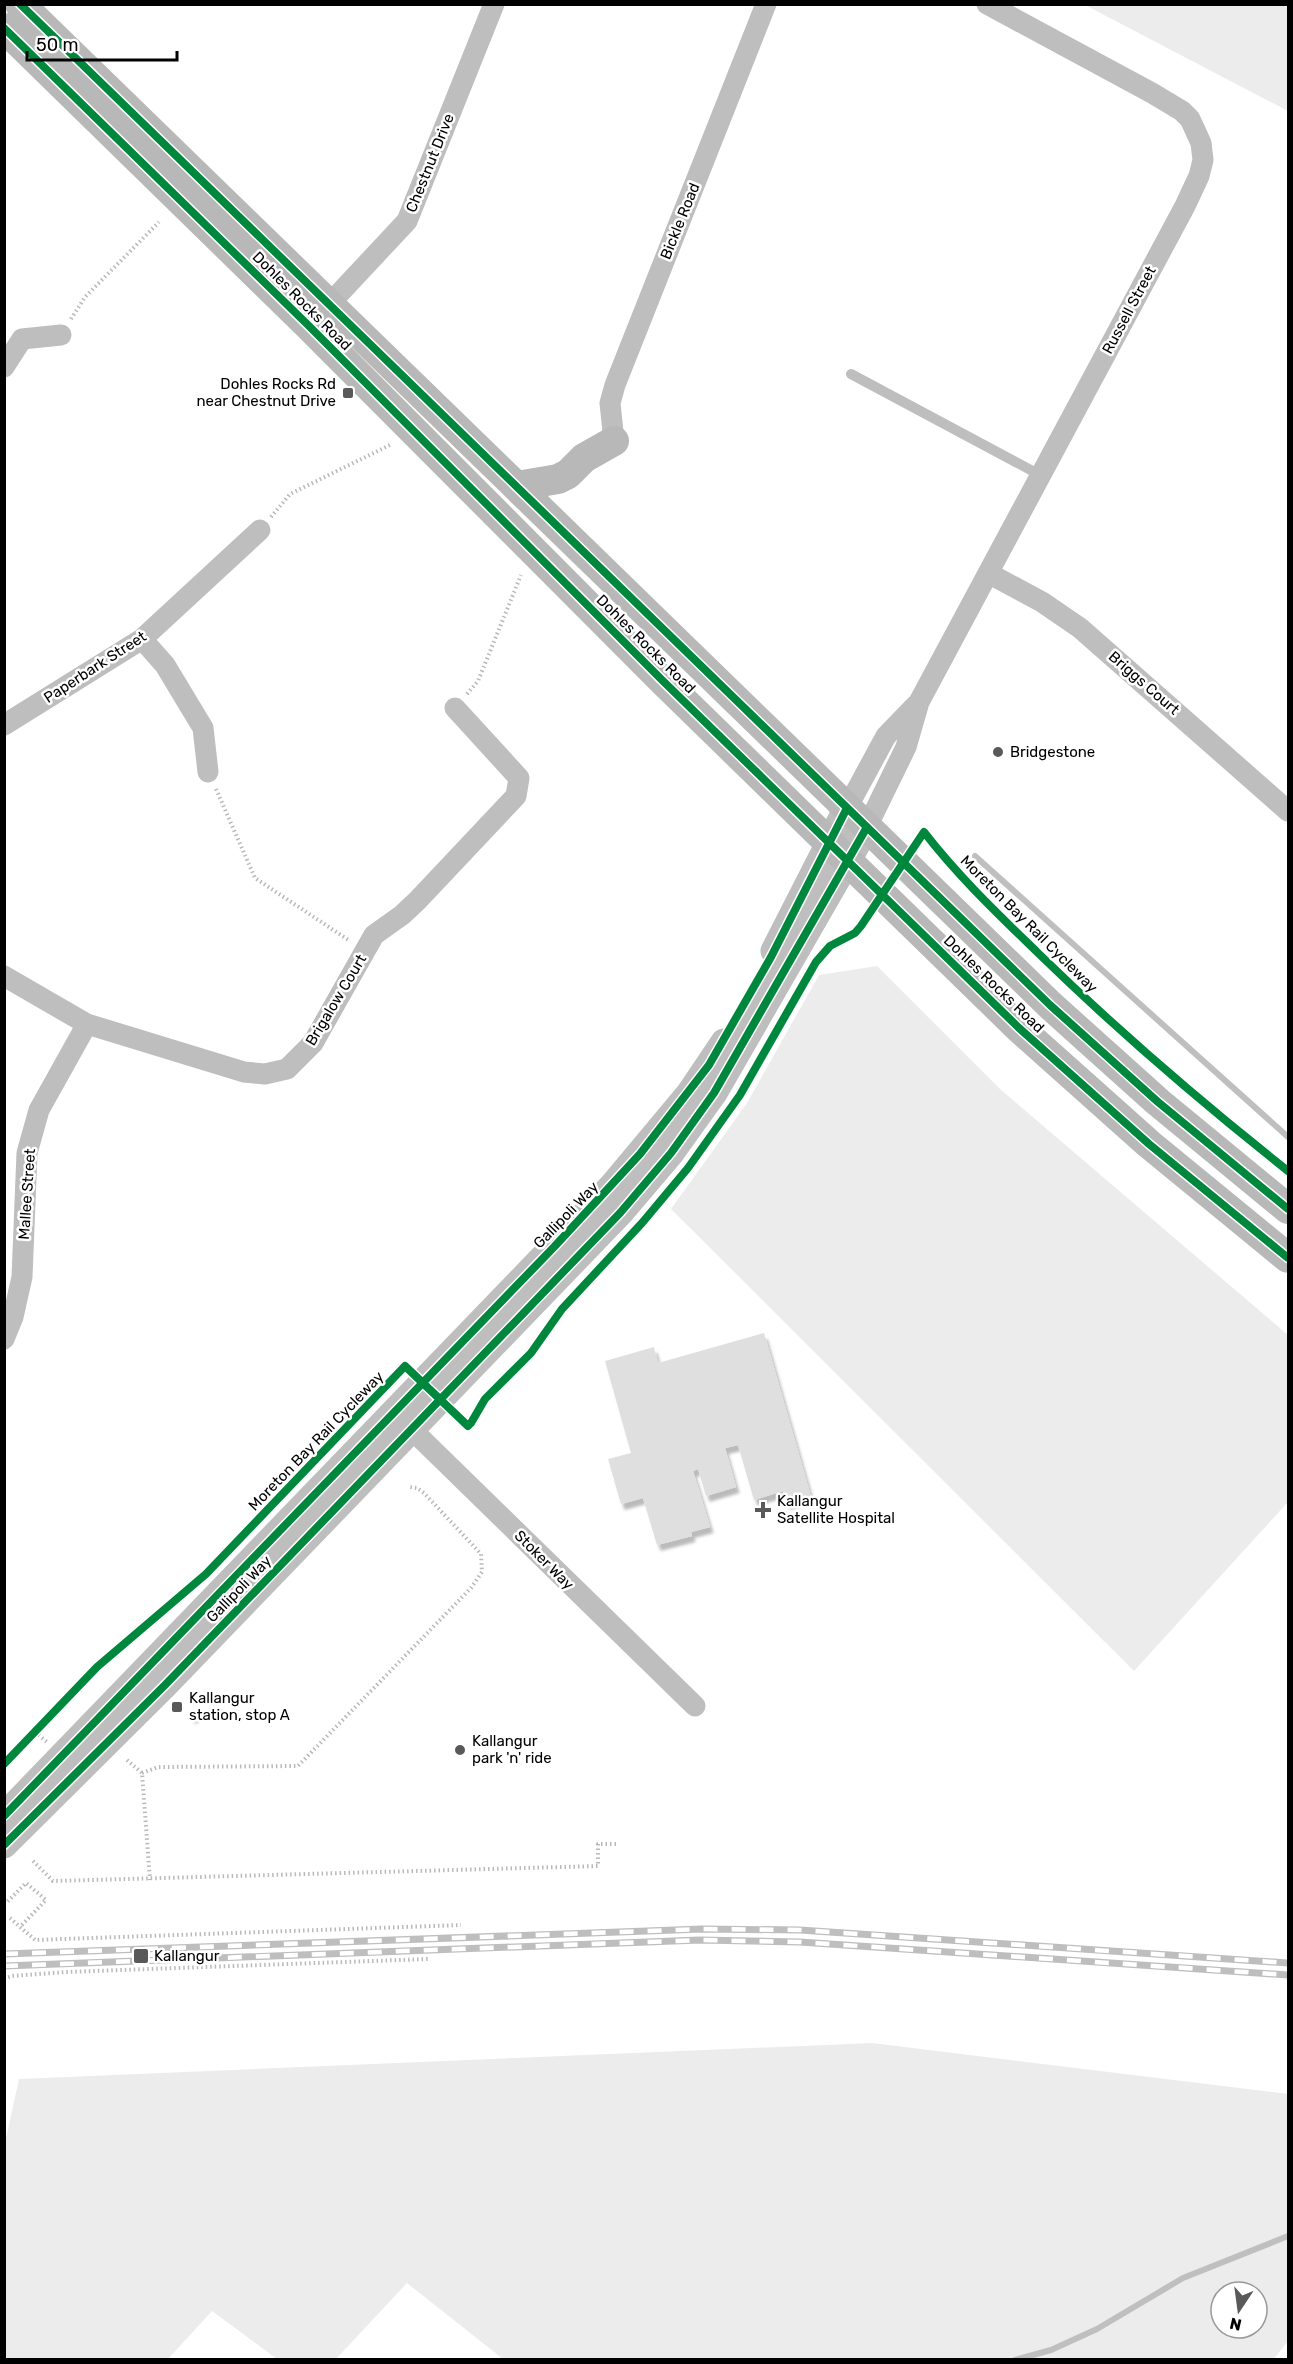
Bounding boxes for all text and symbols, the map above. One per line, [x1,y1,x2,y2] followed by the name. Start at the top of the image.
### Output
[27,24,177,62] scale bar
[36,34,79,56] text: 50 m
[402,111,458,215] street label: Chestnut Drive
[656,180,704,262] street label: Bickle Road
[249,248,355,354] street label: Dohles Rocks Road
[1098,263,1160,357] street label: Russell Street
[196,375,336,410] place label: Dohles Rocks Rd near Chestnut Drive
[341,386,355,400] marker: Dohles Rocks Rd near Chestnut Drive
[593,591,699,697] street label: Dohles Rocks Road
[40,627,150,707] street label: Paperbark Street
[1105,647,1183,719] street label: Briggs Court
[1010,743,1095,761] place label: Bridgestone
[991,745,1005,759] marker: Bridgestone
[957,852,1101,996] street label: Moreton Bay Rail Cycleway
[940,931,1048,1037] street label: Dohles Rocks Road
[302,951,370,1049] street label: Brigalow Court
[15,1148,39,1240] street label: Mallee Street
[530,1178,602,1252] street label: Gallipoli Way
[245,1368,387,1514] street label: Moreton Bay Rail Cycleway
[777,1492,895,1527] place label: Kallangur Satellite Hospital
[754,1501,772,1519] marker: Kallangur Satellite Hospital
[511,1527,577,1593] street label: Stoker Way
[203,1552,275,1626] street label: Gallipoli Way
[189,1689,290,1724] place label: Kallangur station, stop A
[170,1700,184,1714] marker: Kallangur station, stop A
[472,1732,552,1767] place label: Kallangur park 'n' ride
[453,1743,467,1757] marker: Kallangur park 'n' ride
[132,1947,150,1965] marker: Kallangur
[154,1947,220,1965] place label: Kallangur
[1209,2280,1269,2340] north arrow
[1228,2314,1243,2335] text: N

